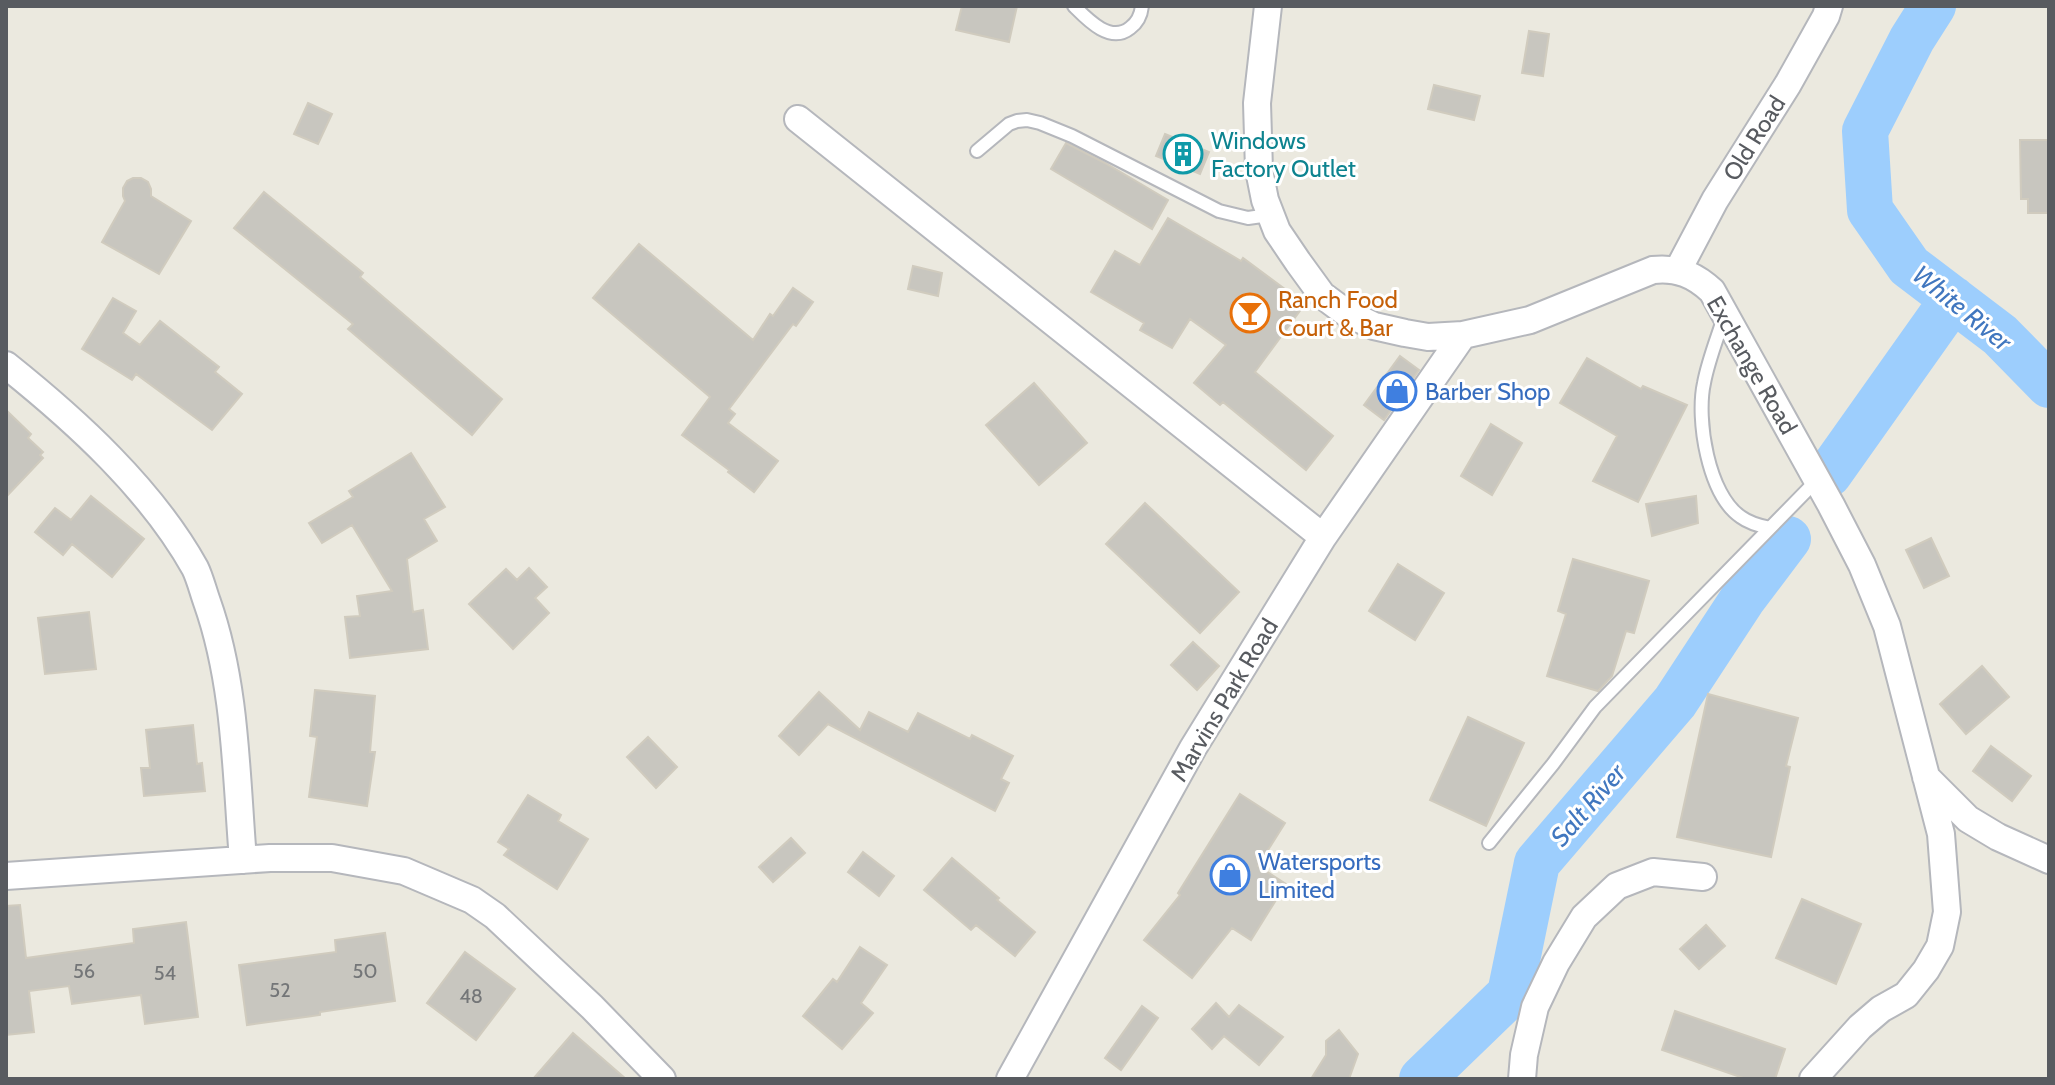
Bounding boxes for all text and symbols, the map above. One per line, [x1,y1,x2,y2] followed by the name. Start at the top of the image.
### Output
[1717,90,1791,186] street label: Old Road
[1211,126,1356,183] place label: Windows Factory Outlet
[1162,133,1204,175] building icon: Windows Factory Outlet
[1906,258,2019,358] water label: White River
[1278,285,1398,342] place label: Ranch Food Court & Bar
[1701,291,1803,439] street label: Exchange Road
[1229,292,1271,334] bar icon: Ranch Food Court & Bar
[1376,370,1418,412] shop icon: Barber Shop
[1425,377,1550,406] place label: Barber Shop
[1164,613,1284,787] street label: Marvins Park Road
[1544,757,1633,853] water label: Salt River
[1258,847,1381,904] place label: Watersports Limited
[1209,854,1251,896] shop icon: Watersports Limited
[73,959,95,983] house number: 56
[353,959,377,983] house number: 50
[154,961,177,985] house number: 54
[269,978,291,1002] house number: 52
[459,984,483,1008] house number: 48

